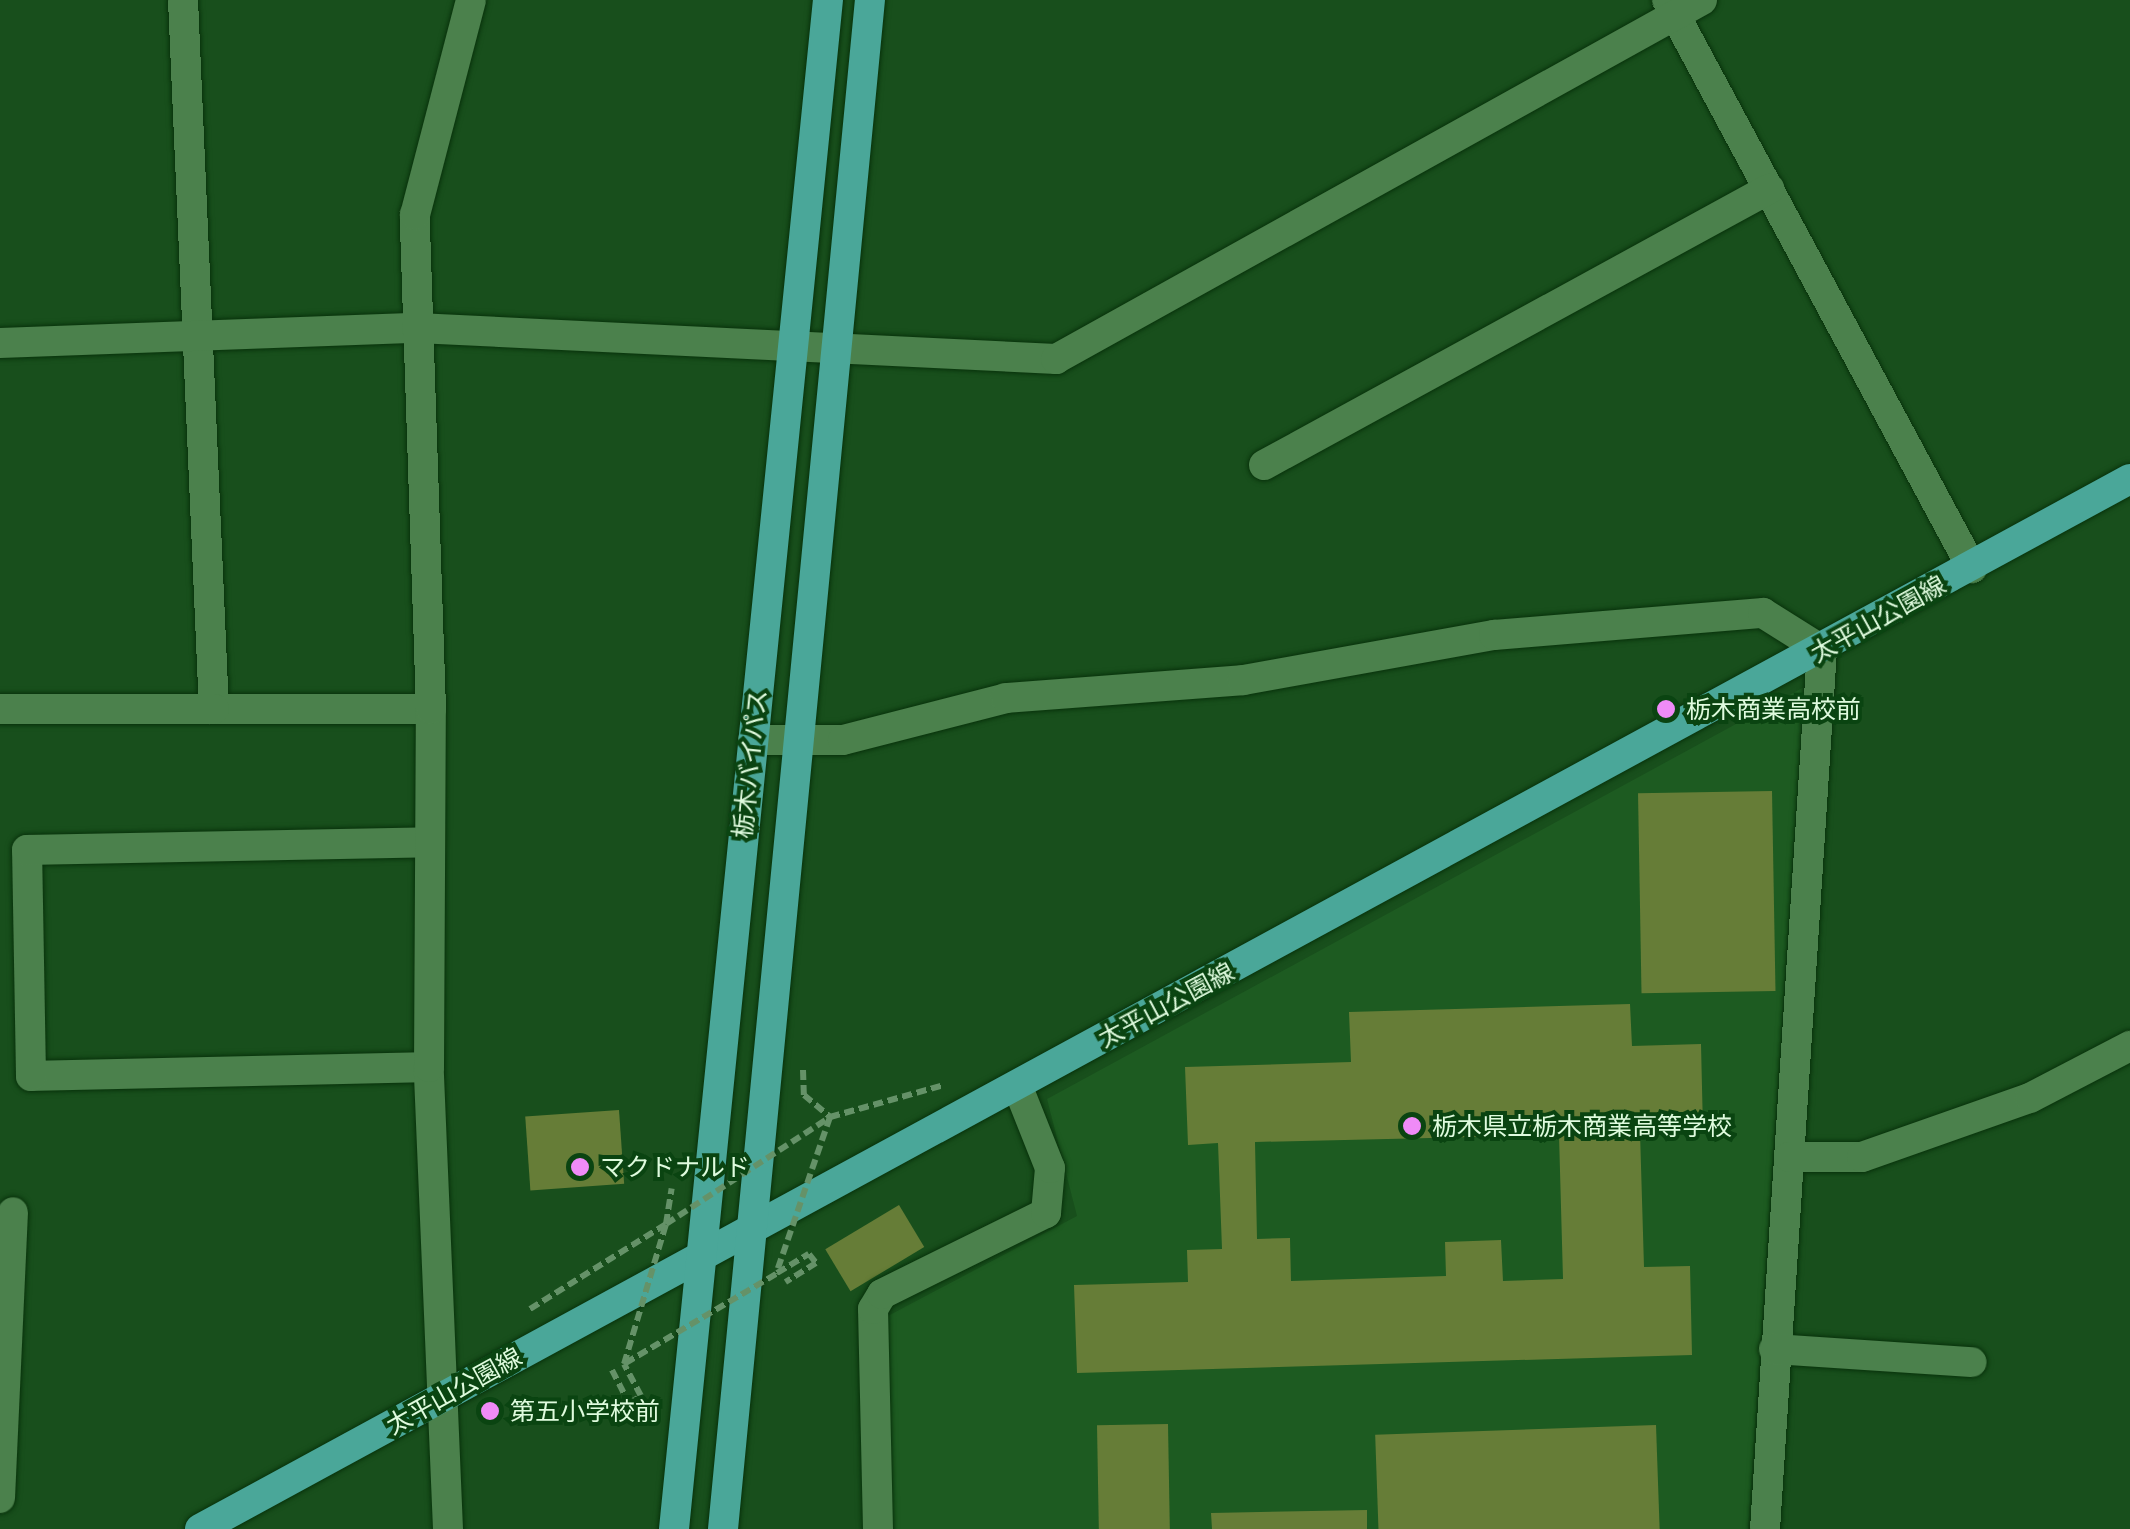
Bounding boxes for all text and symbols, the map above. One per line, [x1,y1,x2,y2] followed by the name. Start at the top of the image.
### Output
[1805,570,1951,668] street label: 太平山公園線
[727,688,773,840] street label: 栃木バイパス
[1686,694,1861,724] place label: 栃木商業高校前
[1655,698,1677,720] marker: 栃木商業高校前
[1093,957,1239,1053] street label: 太平山公園線
[1432,1111,1732,1141] place label: 栃木県立栃木商業高等学校
[1401,1115,1423,1137] marker: 栃木県立栃木商業高等学校
[600,1152,750,1182] place label: マクドナルド
[569,1156,591,1178] marker: マクドナルド
[381,1342,527,1440] street label: 太平山公園線
[510,1396,660,1426] place label: 第五小学校前
[479,1400,501,1422] marker: 第五小学校前

